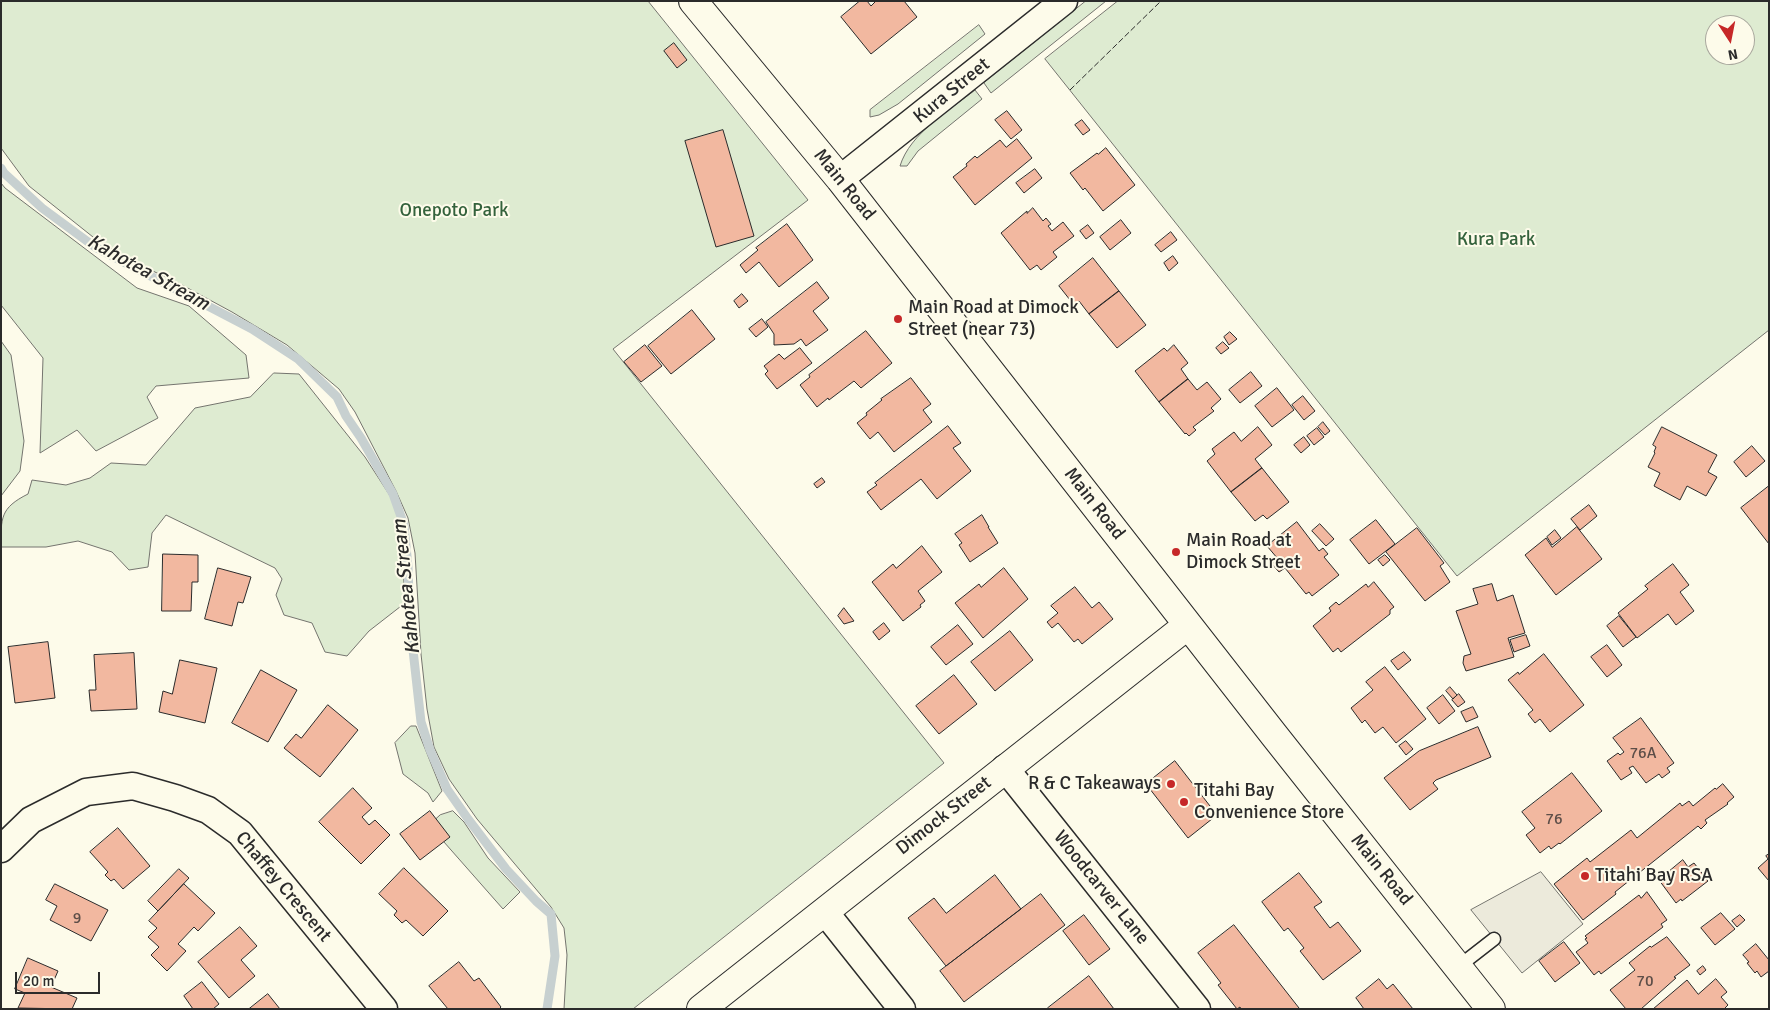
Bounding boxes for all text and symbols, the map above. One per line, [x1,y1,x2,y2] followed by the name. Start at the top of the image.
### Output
[1705,15,1755,65] north arrow
[1726,45,1739,64] text: N
[909,53,995,129] street label: Kura Street
[808,145,880,225] street label: Main Road
[399,200,509,222] park label: Onepoto Park
[1457,229,1535,251] park label: Kura Park
[83,230,213,316] water label: Kahotea Stream
[908,297,1079,341] place label: Main Road at Dimock Street (near 73)
[892,313,904,325] marker: Main Road at Dimock Street (near 73)
[1059,463,1129,545] street label: Main Road
[388,518,426,656] water label: Kahotea Stream
[1186,530,1301,574] place label: Main Road at Dimock Street
[1170,546,1182,558] marker: Main Road at Dimock Street
[1629,744,1657,764] house number: 76A
[892,772,996,860] street label: Dimock Street
[1028,773,1161,795] place label: R & C Takeaways
[1165,778,1177,790] marker: R & C Takeaways
[1194,780,1344,824] place label: Titahi Bay Convenience Store
[1178,796,1190,808] marker: Titahi Bay Convenience Store
[1545,810,1563,830] house number: 76
[230,827,336,947] street label: Chaffey Crescent
[1048,827,1154,949] street label: Woodcarver Lane
[1345,830,1417,910] street label: Main Road
[1595,865,1713,887] place label: Titahi Bay RSA
[1579,870,1591,882] marker: Titahi Bay RSA
[73,909,81,929] house number: 9
[18,962,102,994] scale bar
[23,972,54,990] text: 20 m
[1636,972,1654,992] house number: 70

